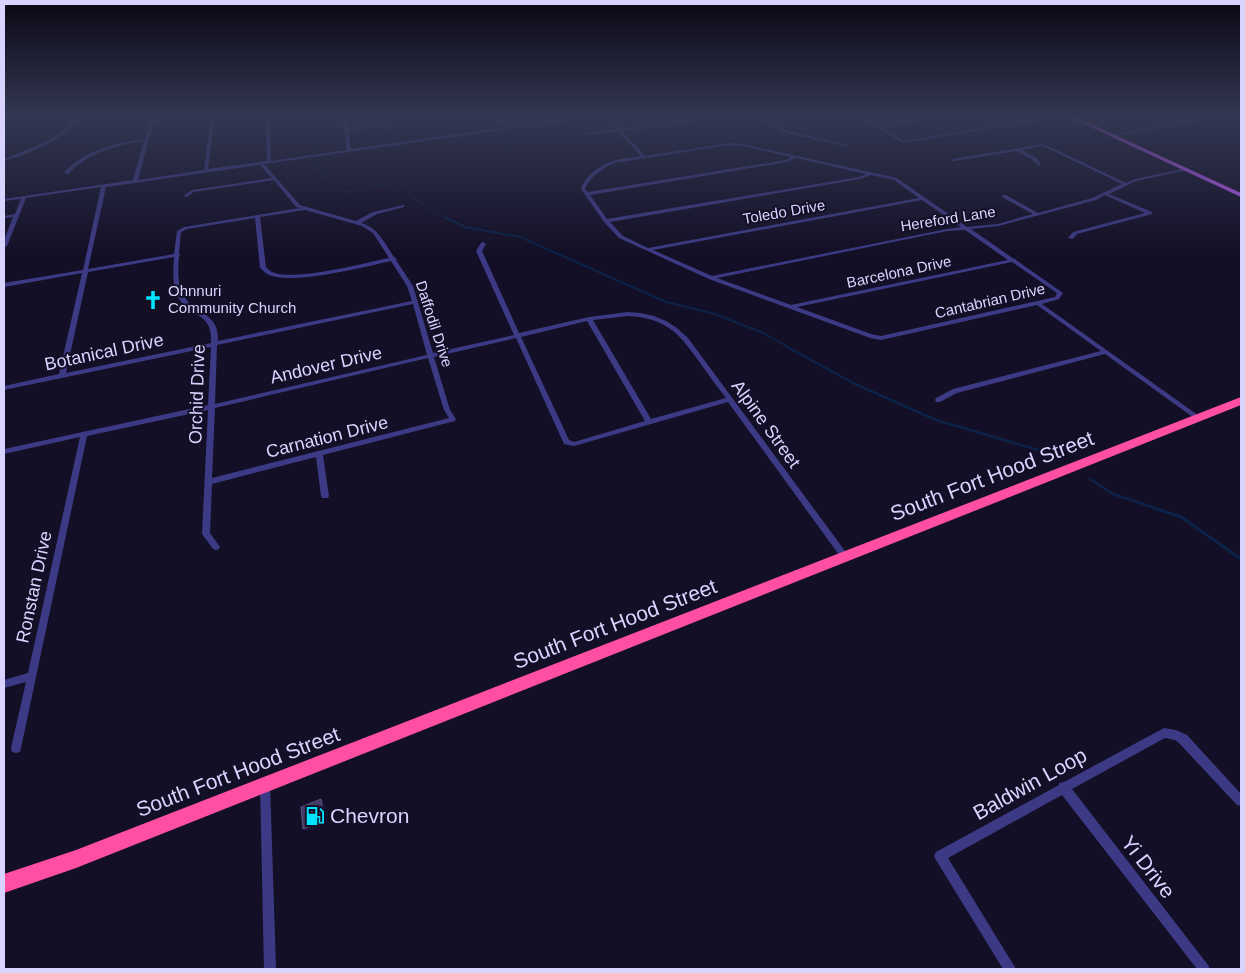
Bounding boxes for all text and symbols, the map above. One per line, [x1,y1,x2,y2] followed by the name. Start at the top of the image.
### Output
[741,196,826,227] street label: Toledo Drive
[899,203,997,234] street label: Hereford Lane
[845,252,953,291] street label: Barcelona Drive
[413,279,456,369] street label: Daffodil Drive
[933,280,1047,321] street label: Cantabrian Drive
[168,282,296,316] place label: Ohnnuri Community Church
[142,289,164,311] church icon: Ohnnuri Community Church
[43,330,165,374] street label: Botanical Drive
[268,342,384,388] street label: Andover Drive
[185,344,209,444] street label: Orchid Drive
[728,376,804,472] street label: Alpine Street
[264,412,390,462] street label: Carnation Drive
[887,426,1097,525] street label: South Fort Hood Street
[12,529,56,645] street label: Ronstan Drive
[510,574,720,673] street label: South Fort Hood Street
[133,722,343,821] street label: South Fort Hood Street
[969,743,1090,824] street label: Baldwin Loop
[330,804,409,827] place label: Chevron
[304,805,326,827] fuel station icon: Chevron
[1117,831,1180,902] street label: Yi Drive

